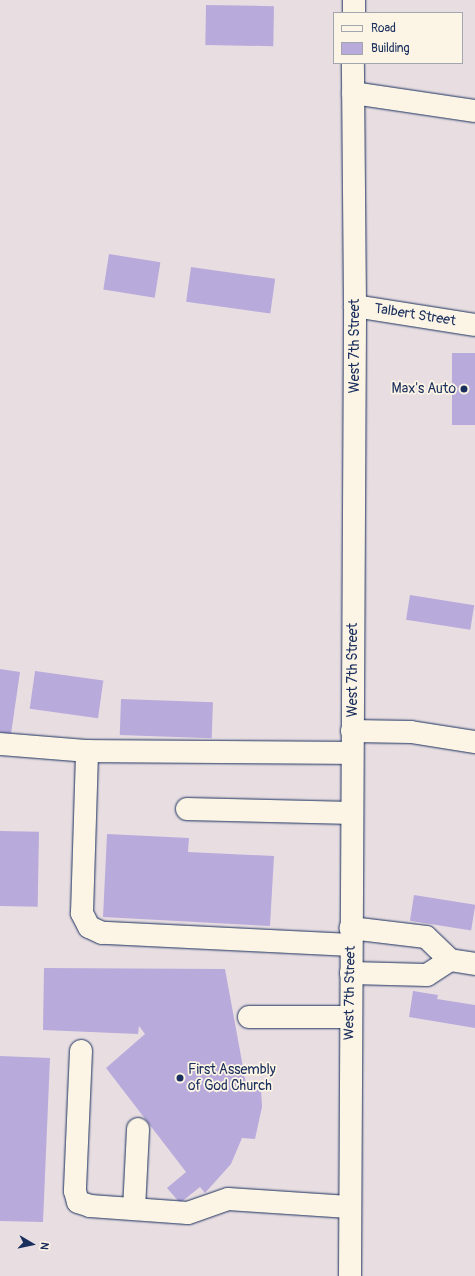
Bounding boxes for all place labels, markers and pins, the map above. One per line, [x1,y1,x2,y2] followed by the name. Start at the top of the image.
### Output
[392,381,456,397] place label: Max's Auto
[459,384,469,394] marker: Max's Auto
[188,1062,276,1094] place label: First Assembly of God Church
[175,1073,185,1083] marker: First Assembly of God Church

